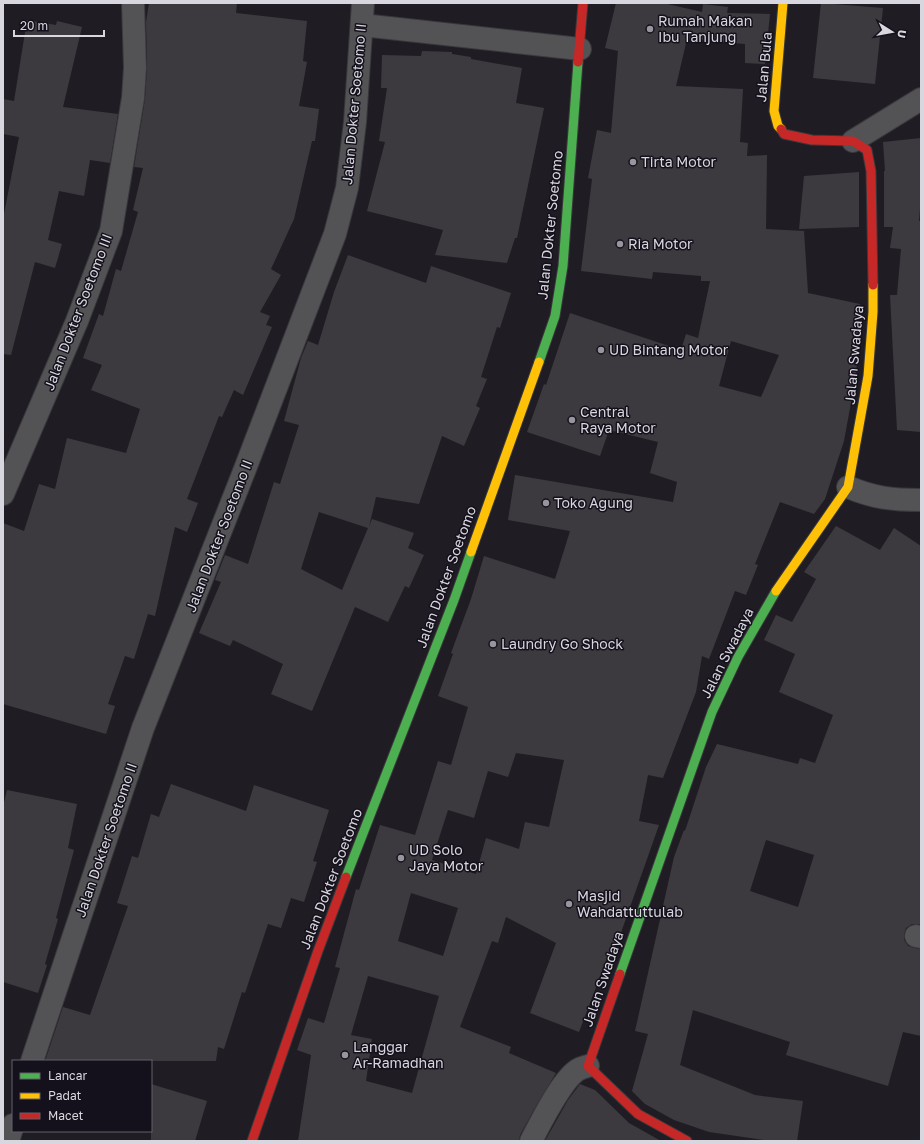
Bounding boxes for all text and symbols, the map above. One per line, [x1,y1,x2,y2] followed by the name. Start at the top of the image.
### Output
[14,12,104,38] scale bar
[658,12,752,45] place label: Rumah Makan Ibu Tanjung
[872,12,912,52] north arrow
[20,18,48,33] text: 20 m
[338,23,369,185] street label: Jalan Dokter Soetomo II
[645,24,655,34] marker: Rumah Makan Ibu Tanjung
[895,29,909,39] text: U
[752,31,775,103] street label: Jalan Bula
[533,150,566,300] street label: Jalan Dokter Soetomo
[641,153,717,170] place label: Tirta Motor
[628,157,638,167] marker: Tirta Motor
[40,231,115,392] street label: Jalan Dokter Soetomo III
[628,235,693,252] place label: Ria Motor
[615,239,625,249] marker: Ria Motor
[841,305,866,405] street label: Jalan Swadaya
[609,341,729,358] place label: UD Bintang Motor
[596,345,606,355] marker: UD Bintang Motor
[580,403,656,436] place label: Central Raya Motor
[567,415,577,425] marker: Central Raya Motor
[182,457,255,614] street label: Jalan Dokter Soetomo II
[554,494,633,511] place label: Toko Agung
[541,498,551,508] marker: Toko Agung
[412,504,479,650] street label: Jalan Dokter Soetomo
[696,605,757,701] street label: Jalan Swadaya
[501,635,623,652] place label: Laundry Go Shock
[488,639,498,649] marker: Laundry Go Shock
[71,761,140,919] street label: Jalan Dokter Soetomo II
[296,806,365,952] street label: Jalan Dokter Soetomo
[409,841,484,874] place label: UD Solo Jaya Motor
[396,853,406,863] marker: UD Solo Jaya Motor
[577,887,683,920] place label: Masjid Wahdattuttulab
[564,899,574,909] marker: Masjid Wahdattuttulab
[578,929,627,1029] street label: Jalan Swadaya
[353,1038,444,1071] place label: Langgar Ar-Ramadhan
[340,1050,350,1060] marker: Langgar Ar-Ramadhan
[12,1060,152,1132] legend
[48,1068,87,1083] text: Lancar
[48,1088,82,1103] text: Padat
[48,1108,84,1123] text: Macet

